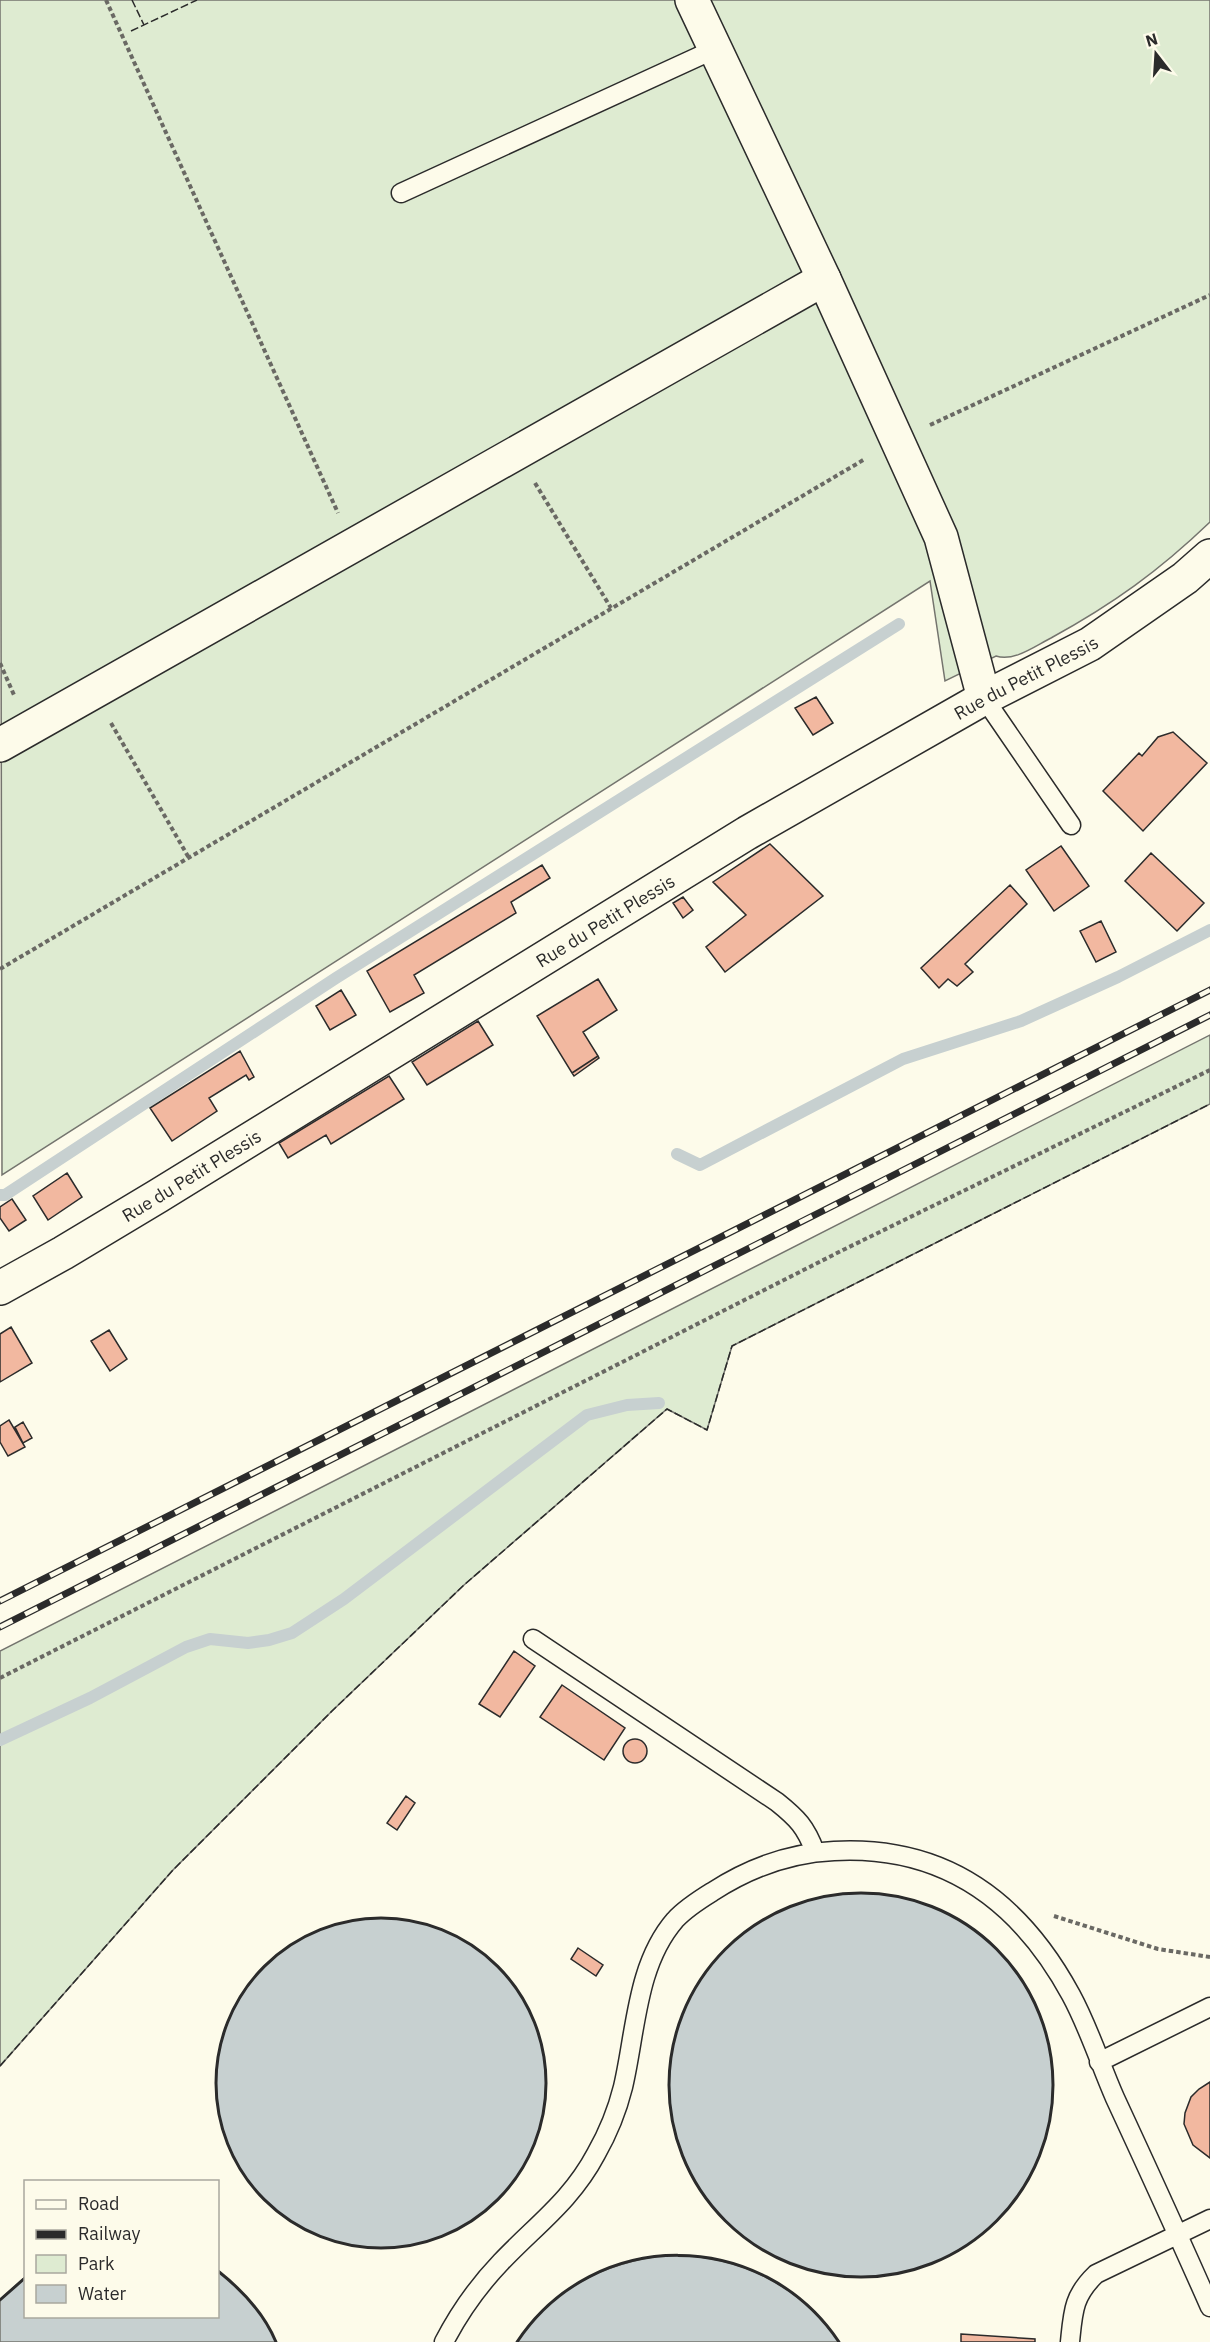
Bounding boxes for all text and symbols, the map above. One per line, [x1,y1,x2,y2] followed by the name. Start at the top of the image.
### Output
[1126,24,1186,84] north arrow
[1143,28,1160,51] text: N
[950,630,1102,724] street label: Rue du Petit Plessis
[531,869,679,972] street label: Rue du Petit Plessis
[117,1124,265,1227] street label: Rue du Petit Plessis
[24,2180,219,2318] legend
[78,2192,119,2215] text: Road
[78,2222,140,2245] text: Railway
[78,2252,115,2275] text: Park
[78,2282,127,2305] text: Water

